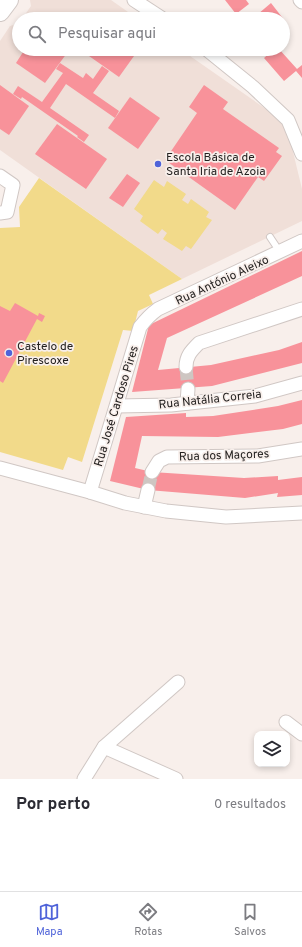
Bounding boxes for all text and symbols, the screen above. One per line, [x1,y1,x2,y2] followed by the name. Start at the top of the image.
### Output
[12,12,290,56] search box
[26,23,48,45] icon: search
[58,25,156,44] text: Pesquisar aqui
[166,150,266,180] place label: Escola Básica de Santa Iria de Azoia
[153,159,163,169] marker: Escola Básica de Santa Iria de Azoia
[173,252,272,310] street label: Rua António Aleixo
[17,339,73,369] place label: Castelo de Pirescoxe
[91,344,143,469] street label: Rua José Cardoso Pires
[4,348,14,358] marker: Castelo de Pirescoxe
[158,387,262,413] street label: Rua Natália Correia
[179,446,269,466] street label: Rua dos Maçores
[254,731,290,767] map controls
[254,731,290,767] button: layers
[16,794,90,816] text: Por perto
[214,797,286,813] text: 0 resultados
[36,901,62,939] tab: Mapa
[134,901,162,939] tab: Rotas
[234,901,266,939] tab: Salvos

